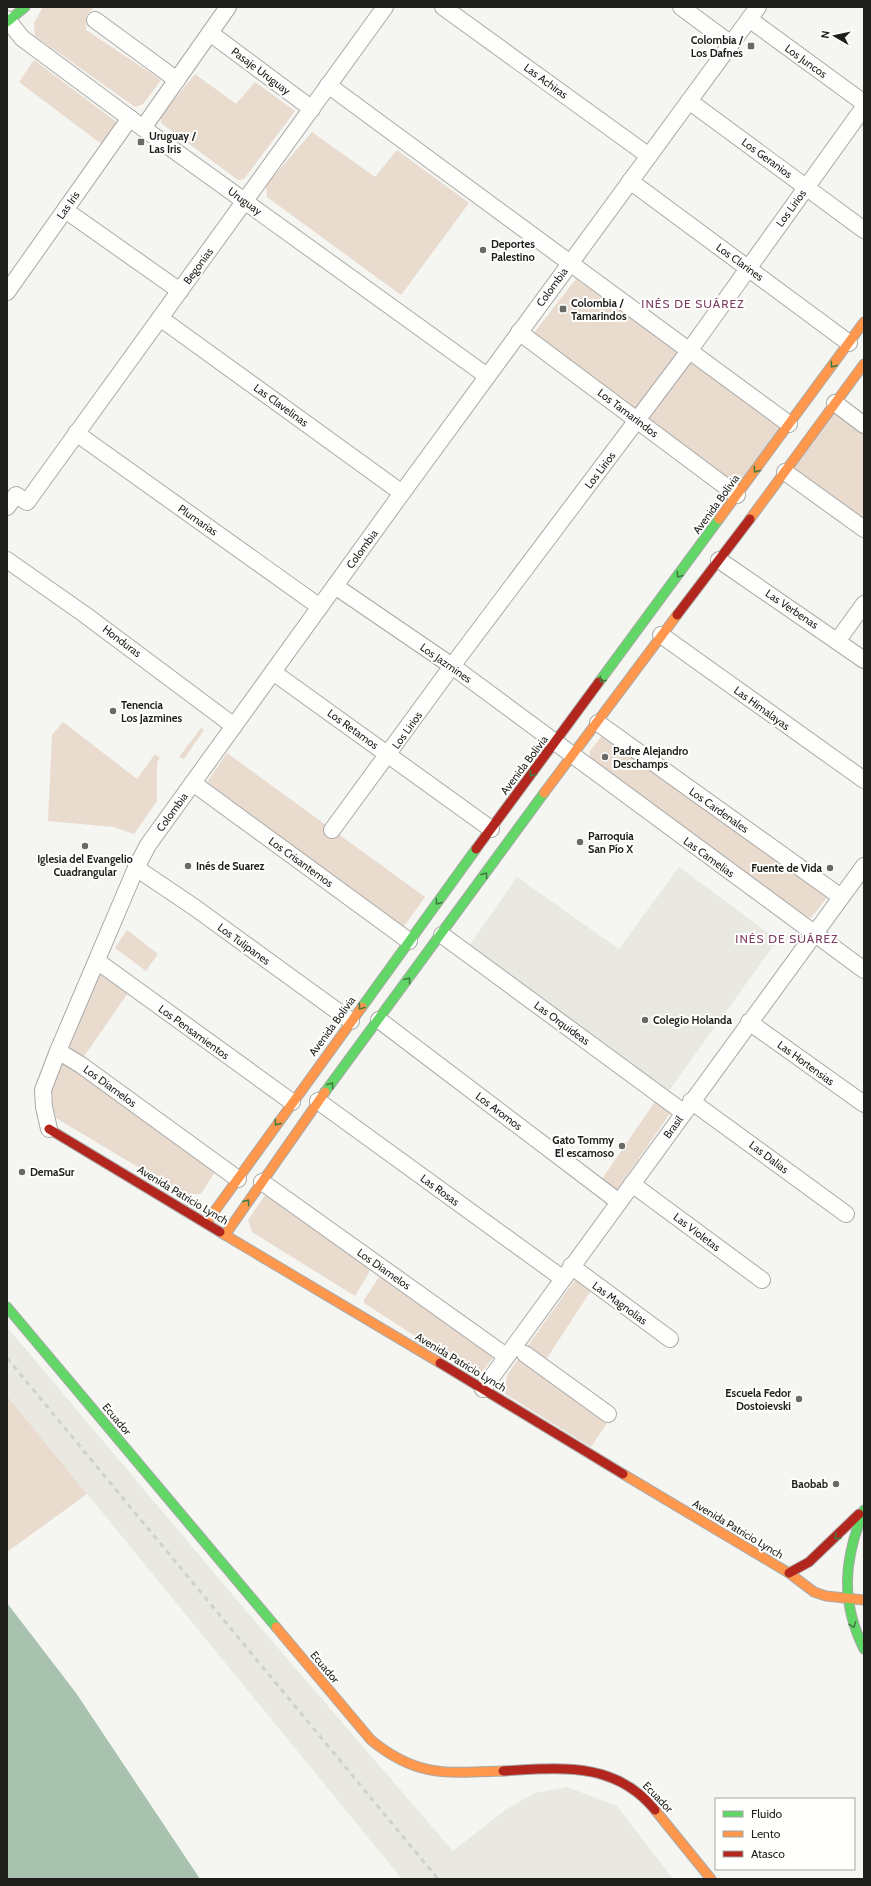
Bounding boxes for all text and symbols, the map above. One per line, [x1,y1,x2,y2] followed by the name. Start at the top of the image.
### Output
[815,16,855,56] north arrow
[818,29,833,39] text: N
[691,33,744,60] place label: Colombia / Los Dafnes
[746,41,756,51] marker: Colombia / Los Dafnes
[782,41,830,81] street label: Los Juncos
[229,44,294,98] street label: Pasaje Uruguay
[521,60,571,102] street label: Las Achiras
[149,129,197,156] place label: Uruguay / Las Iris
[739,135,795,181] street label: Los Geranios
[136,137,146,147] marker: Uruguay / Las Iris
[225,184,265,218] street label: Uruguay
[773,186,809,229] street label: Los Lirios
[53,188,83,222] street label: Las Iris
[491,237,535,264] place label: Deportes Palestino
[714,240,767,284] street label: Los Clarines
[180,245,216,287] street label: Begonias
[478,245,488,255] marker: Deportes Palestino
[533,264,571,309] street label: Colombia
[571,296,627,323] place label: Colombia / Tamarindos
[641,296,745,311] district label: INÉS DE SUÁREZ
[558,304,568,314] marker: Colombia / Tamarindos
[830,361,837,368] one-way arrow
[251,380,311,430] street label: Las Clavelinas
[595,386,662,441] street label: Los Tamarindos
[582,448,619,491] street label: Los Lirios
[753,466,760,473] one-way arrow
[690,471,743,537] street label: Avenida Bolivia
[175,501,221,539] street label: Plumarias
[343,526,381,571] street label: Colombia
[677,570,684,577] one-way arrow
[763,586,821,632] street label: Las Verbenas
[100,622,145,660] street label: Honduras
[417,640,475,686] street label: Los Jazmines
[600,675,607,682] one-way arrow
[731,683,793,733] street label: Las Himalayas
[121,698,182,725] place label: Tenencia Los Jazmines
[108,706,118,716] marker: Tenencia Los Jazmines
[325,706,382,752] street label: Los Retamos
[389,708,425,751] street label: Los Lirios
[497,732,551,797] street label: Avenida Bolivia
[613,744,688,771] place label: Padre Alejandro Deschamps
[600,752,610,762] marker: Padre Alejandro Deschamps
[529,770,536,777] one-way arrow
[686,784,752,836] street label: Los Cardenales
[153,789,191,834] street label: Colombia
[588,829,634,856] place label: Parroquia San Pío X
[266,834,336,890] street label: Los Crisantemos
[681,834,738,881] street label: Las Camelias
[575,837,585,847] marker: Parroquia San Pío X
[80,841,90,851] marker: Iglesia del Evangelio Cuadrangular
[37,852,133,879] place label: Iglesia del Evangelio Cuadrangular
[196,859,265,873] place label: Inés de Suarez
[183,861,193,871] marker: Inés de Suarez
[751,861,823,875] place label: Fuente de Vida
[825,863,835,873] marker: Fuente de Vida
[480,873,487,880] one-way arrow
[436,897,443,904] one-way arrow
[215,920,273,968] street label: Los Tulipanes
[735,931,839,946] district label: INÉS DE SUÁREZ
[403,978,410,985] one-way arrow
[306,993,359,1059] street label: Avenida Bolivia
[531,998,593,1048] street label: Las Orquideas
[156,1002,233,1063] street label: Los Pensamientos
[359,1002,366,1009] one-way arrow
[653,1013,732,1027] place label: Colegio Holanda
[640,1015,650,1025] marker: Colegio Holanda
[775,1038,838,1089] street label: Las Hortensias
[81,1062,140,1110] street label: Los Diamelos
[326,1082,333,1089] one-way arrow
[473,1089,525,1133] street label: Los Aromos
[660,1113,686,1141] street label: Brasil
[275,1119,282,1126] one-way arrow
[552,1133,614,1160] place label: Gato Tommy El escamoso
[747,1138,792,1177] street label: Las Dalias
[617,1141,627,1151] marker: Gato Tommy El escamoso
[135,1162,231,1228] street label: Avenida Patricio Lynch
[30,1165,75,1179] place label: DemaSur
[17,1167,27,1177] marker: DemaSur
[418,1171,463,1209] street label: Las Rosas
[242,1200,249,1207] one-way arrow
[671,1210,724,1254] street label: Las Violetas
[354,1245,414,1293] street label: Los Diamelos
[590,1278,651,1328] street label: Las Magnolias
[413,1329,509,1395] street label: Avenida Patricio Lynch
[725,1386,791,1413] place label: Escuela Fedor Dostoievski
[794,1394,804,1404] marker: Escuela Fedor Dostoievski
[100,1400,135,1438] street label: Ecuador
[791,1477,828,1491] place label: Baobab
[831,1479,841,1489] marker: Baobab
[690,1496,786,1562] street label: Avenida Patricio Lynch
[834,1532,842,1539] one-way arrow
[848,1622,856,1629] one-way arrow
[308,1648,343,1686] street label: Ecuador
[640,1779,676,1816] street label: Ecuador
[715,1798,855,1870] legend
[751,1806,783,1821] text: Fluido
[751,1826,781,1841] text: Lento
[751,1846,785,1861] text: Atasco

